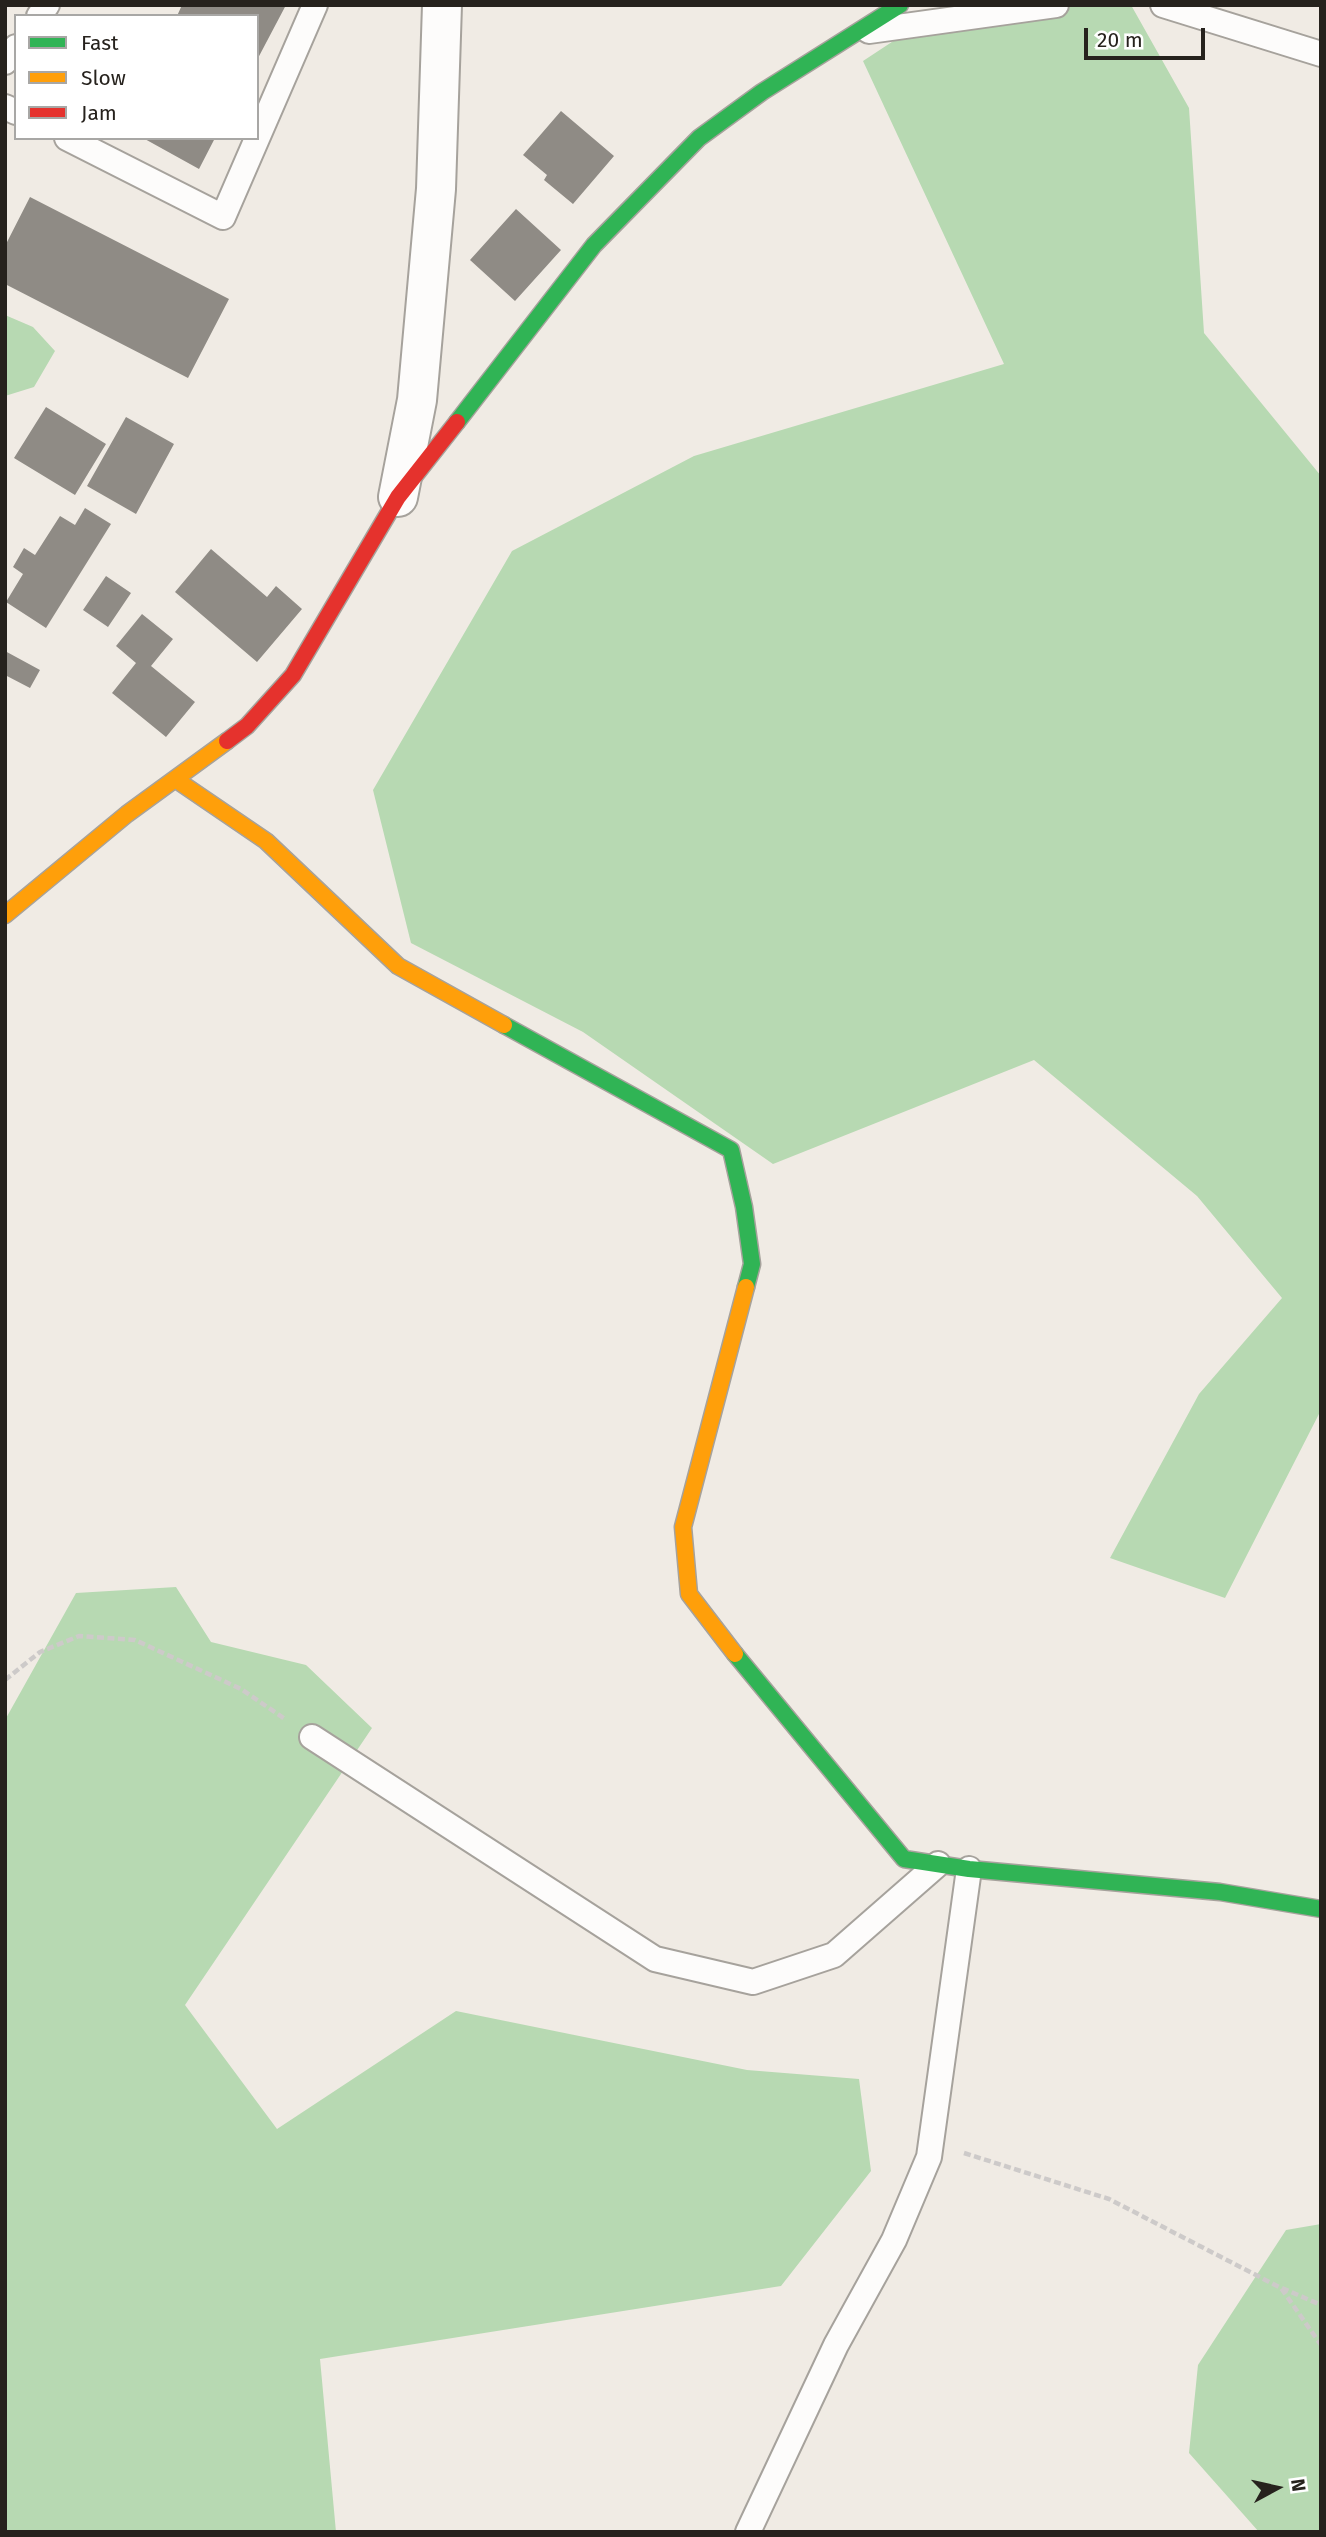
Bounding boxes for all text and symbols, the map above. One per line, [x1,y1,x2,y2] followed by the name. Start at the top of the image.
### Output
[14,14,259,140] legend
[1088,14,1209,58] scale bar
[1097,27,1143,53] text: 20 m
[81,30,119,56] text: Fast
[81,65,126,91] text: Slow
[81,100,117,126] text: Jam
[1242,2453,1312,2523] north arrow
[1286,2477,1311,2493] text: N

